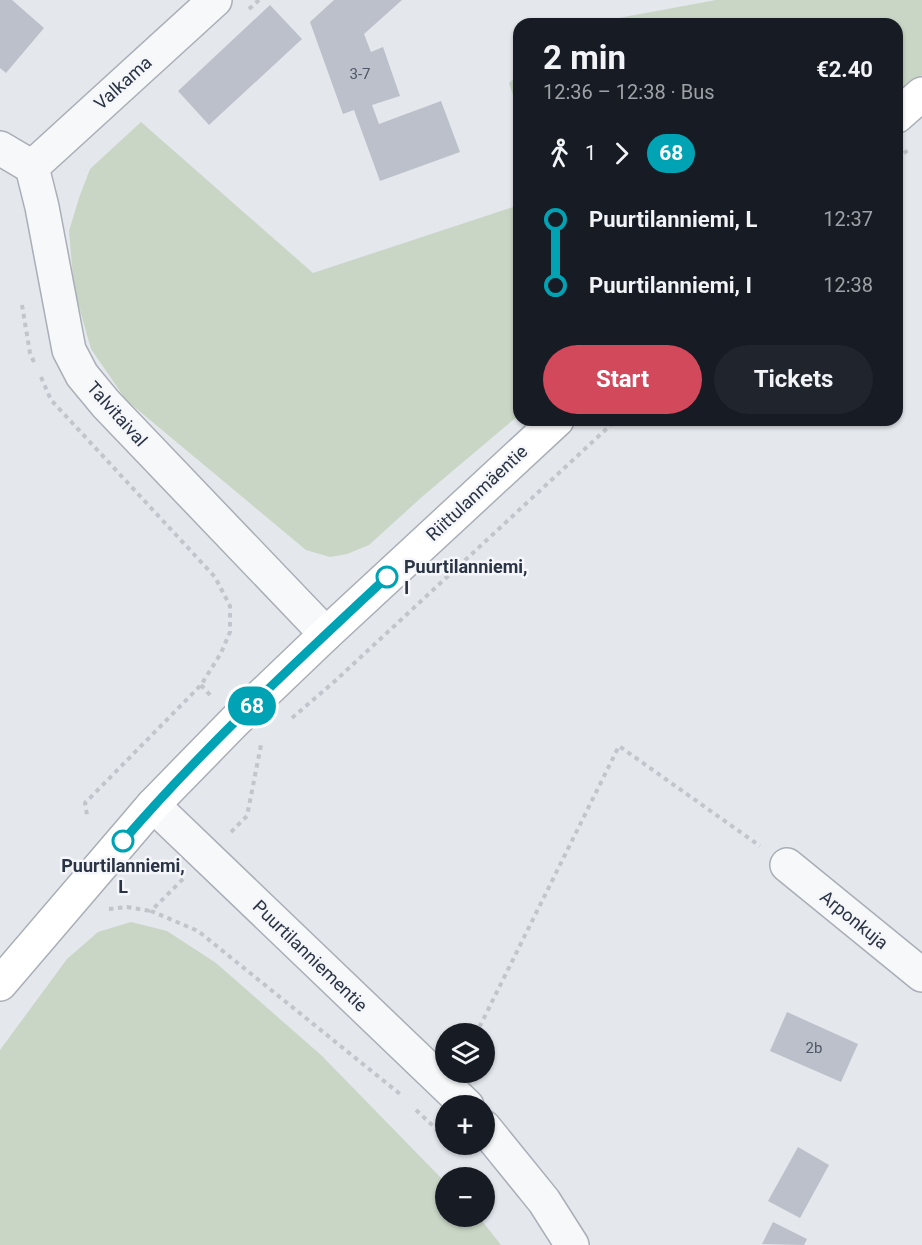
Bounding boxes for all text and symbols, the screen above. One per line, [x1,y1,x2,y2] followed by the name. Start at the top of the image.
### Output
[543,38,626,77] text: 2 min
[90,51,156,114] street label: Valkama
[816,57,873,82] text: €2.40
[349,65,371,83] house number: 3-7
[543,80,715,104] text: 12:36 – 12:38 · Bus
[543,137,576,170] icon: walk
[605,137,638,170] icon: forward
[585,141,596,165] text: 1
[659,141,683,165] text: 68
[589,207,757,232] text: Puurtilanniemi, L
[823,207,873,231] text: 12:37
[589,273,752,298] text: Puurtilanniemi, I
[823,273,873,297] text: 12:38
[543,345,702,414] button: Start
[714,345,873,414] button: Tickets
[83,377,152,450] street label: Talvitaival
[422,440,532,545] street label: Riittulanmäentie
[404,556,528,598] place label: Puurtilanniemi, I
[376,566,398,588] marker: Puurtilanniemi, I
[225,686,279,726] line badge: 68
[240,694,264,718] text: 68
[112,830,134,852] marker: Puurtilanniemi, L
[61,855,185,897] place label: Puurtilanniemi, L
[816,886,893,953] street label: Arponkuja
[249,896,372,1016] street label: Puurtilanniementie
[435,1023,495,1227] map controls
[435,1023,495,1083] button: layers
[806,1039,822,1057] house number: 2b
[435,1095,495,1155] button: +
[435,1167,495,1227] button: −

